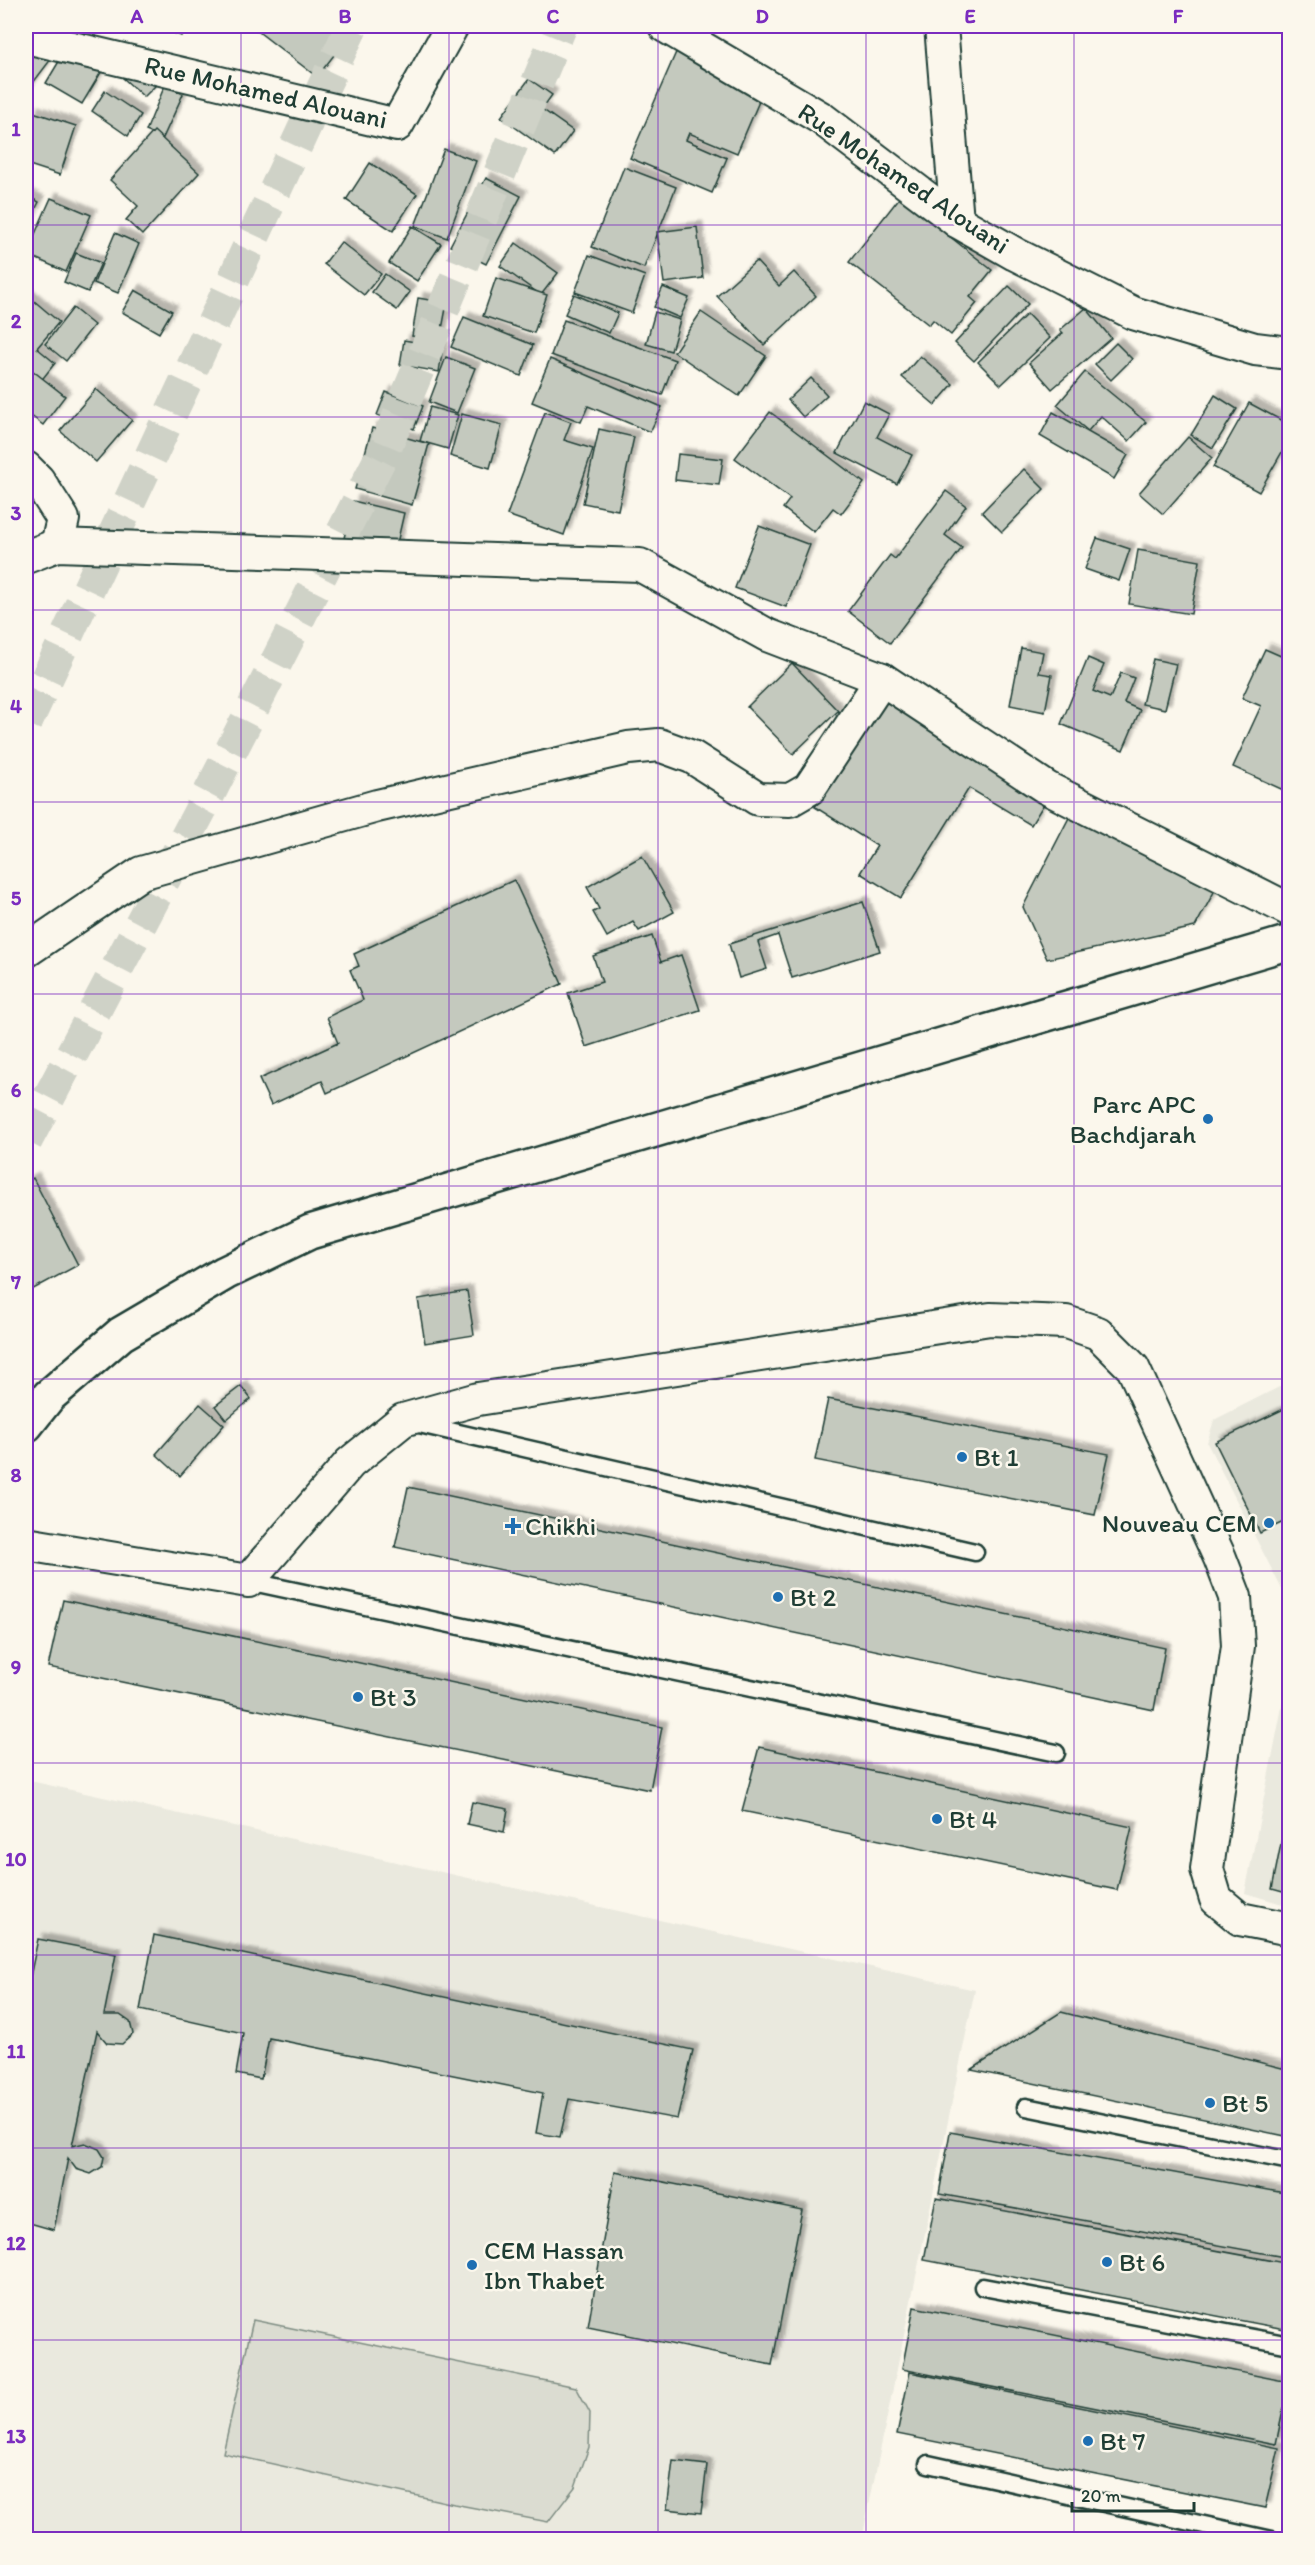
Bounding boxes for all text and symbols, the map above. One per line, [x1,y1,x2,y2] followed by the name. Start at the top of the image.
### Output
[130,4,144,28] text: A
[339,4,352,28] text: B
[547,4,560,28] text: C
[755,4,769,28] text: D
[964,4,976,28] text: E
[1173,4,1184,28] text: F
[142,49,390,135] street label: Rue Mohamed Alouani
[792,95,1016,261] street label: Rue Mohamed Alouani
[11,117,21,141] text: 1
[11,309,22,333] text: 2
[11,501,22,525] text: 3
[10,694,22,718] text: 4
[11,886,22,910] text: 5
[11,1078,22,1102] text: 6
[1070,1088,1196,1150] place label: Parc APC Bachdjarah
[1201,1112,1215,1126] marker: Parc APC Bachdjarah
[10,1270,21,1294] text: 7
[974,1441,1019,1473] place label: Bt 1
[955,1450,969,1464] marker: Bt 1
[11,1463,22,1487] text: 8
[1102,1507,1257,1539] place label: Nouveau CEM
[525,1510,596,1542] place label: Chikhi
[1262,1516,1276,1530] marker: Nouveau CEM
[506,1519,520,1533] marker: Chikhi
[790,1581,836,1613] place label: Bt 2
[771,1590,785,1604] marker: Bt 2
[11,1655,21,1679] text: 9
[370,1681,417,1713] place label: Bt 3
[351,1690,365,1704] marker: Bt 3
[949,1803,997,1835] place label: Bt 4
[930,1812,944,1826] marker: Bt 4
[5,1847,27,1871] text: 10
[7,2039,26,2063] text: 11
[1222,2087,1268,2119] place label: Bt 5
[1203,2096,1217,2110] marker: Bt 5
[6,2231,26,2255] text: 12
[484,2234,624,2296] place label: CEM Hassan Ibn Thabet
[1119,2246,1165,2278] place label: Bt 6
[1100,2255,1114,2269] marker: Bt 6
[465,2258,479,2272] marker: CEM Hassan Ibn Thabet
[6,2424,26,2448] text: 13
[1100,2425,1145,2457] place label: Bt 7
[1081,2434,1095,2448] marker: Bt 7
[1072,2475,1194,2513] scale bar
[1081,2485,1121,2507] text: 20 m

